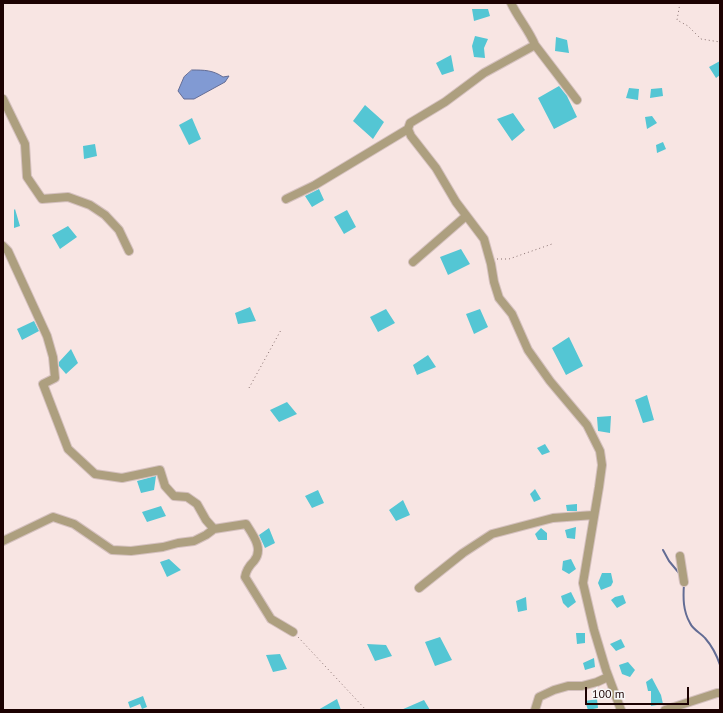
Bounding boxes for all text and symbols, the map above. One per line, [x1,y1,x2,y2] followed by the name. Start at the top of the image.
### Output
[587,679,691,705] scale bar
[592,686,625,701] text: 100 m

